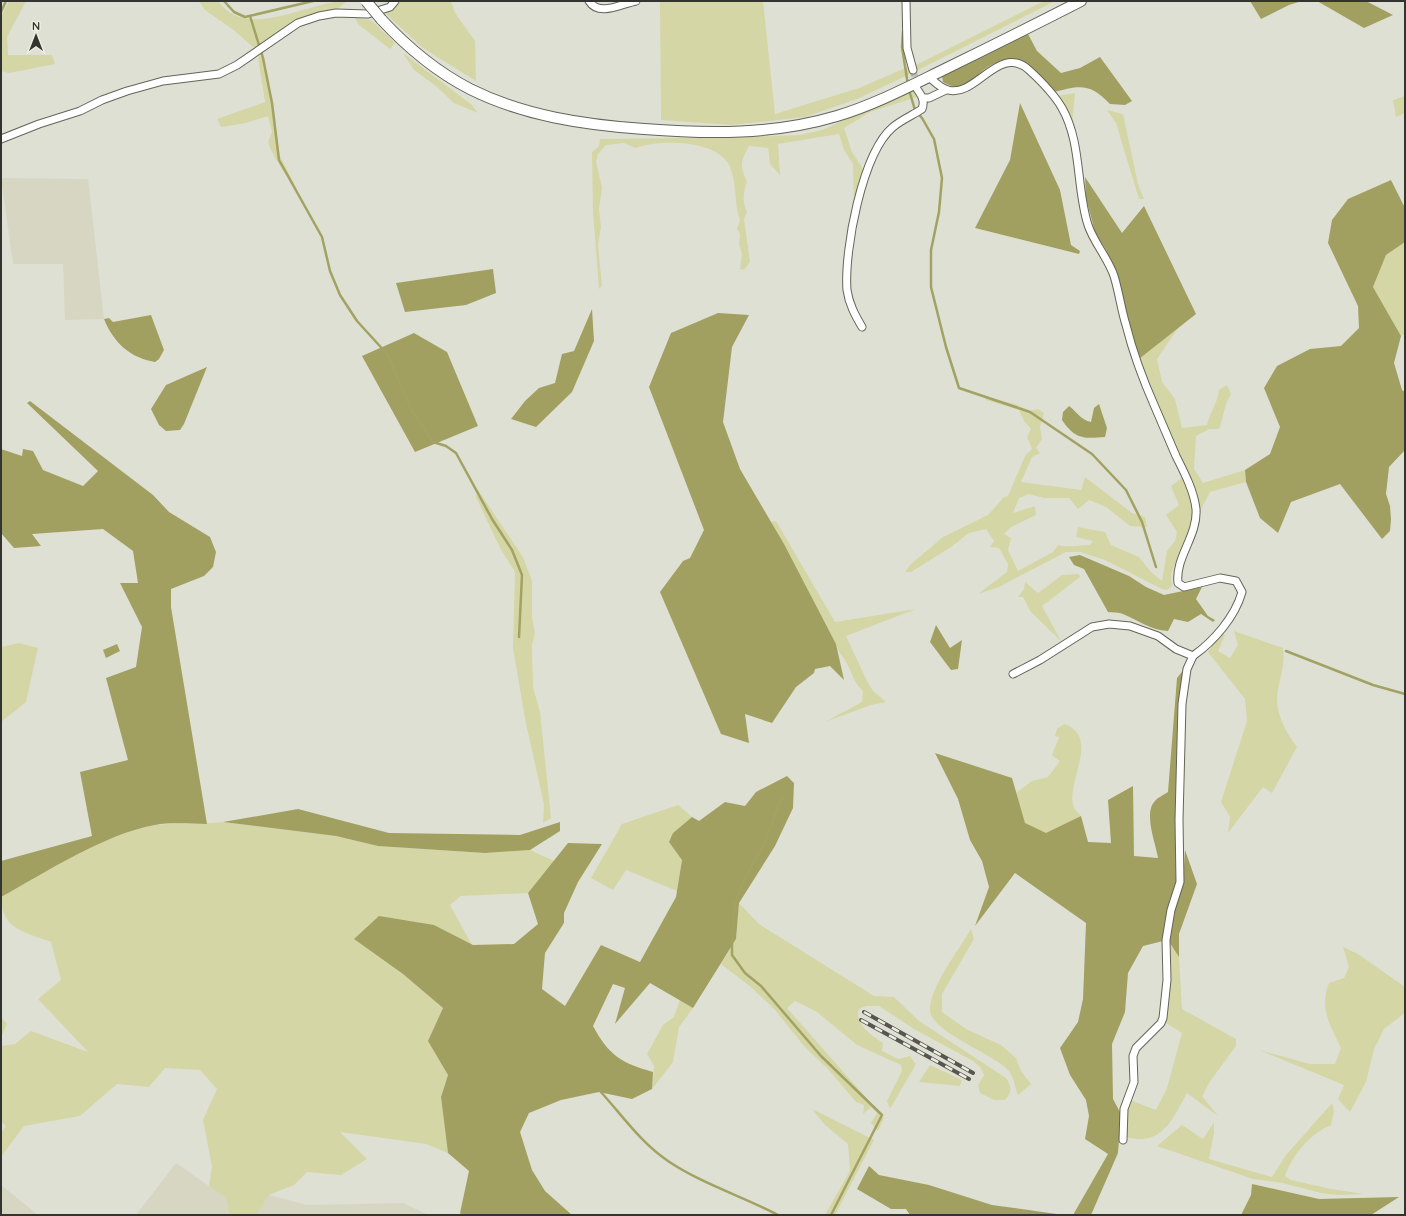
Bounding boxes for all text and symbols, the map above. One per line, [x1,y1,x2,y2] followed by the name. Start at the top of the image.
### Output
[16,16,56,56] north arrow
[32,19,40,33] text: N

